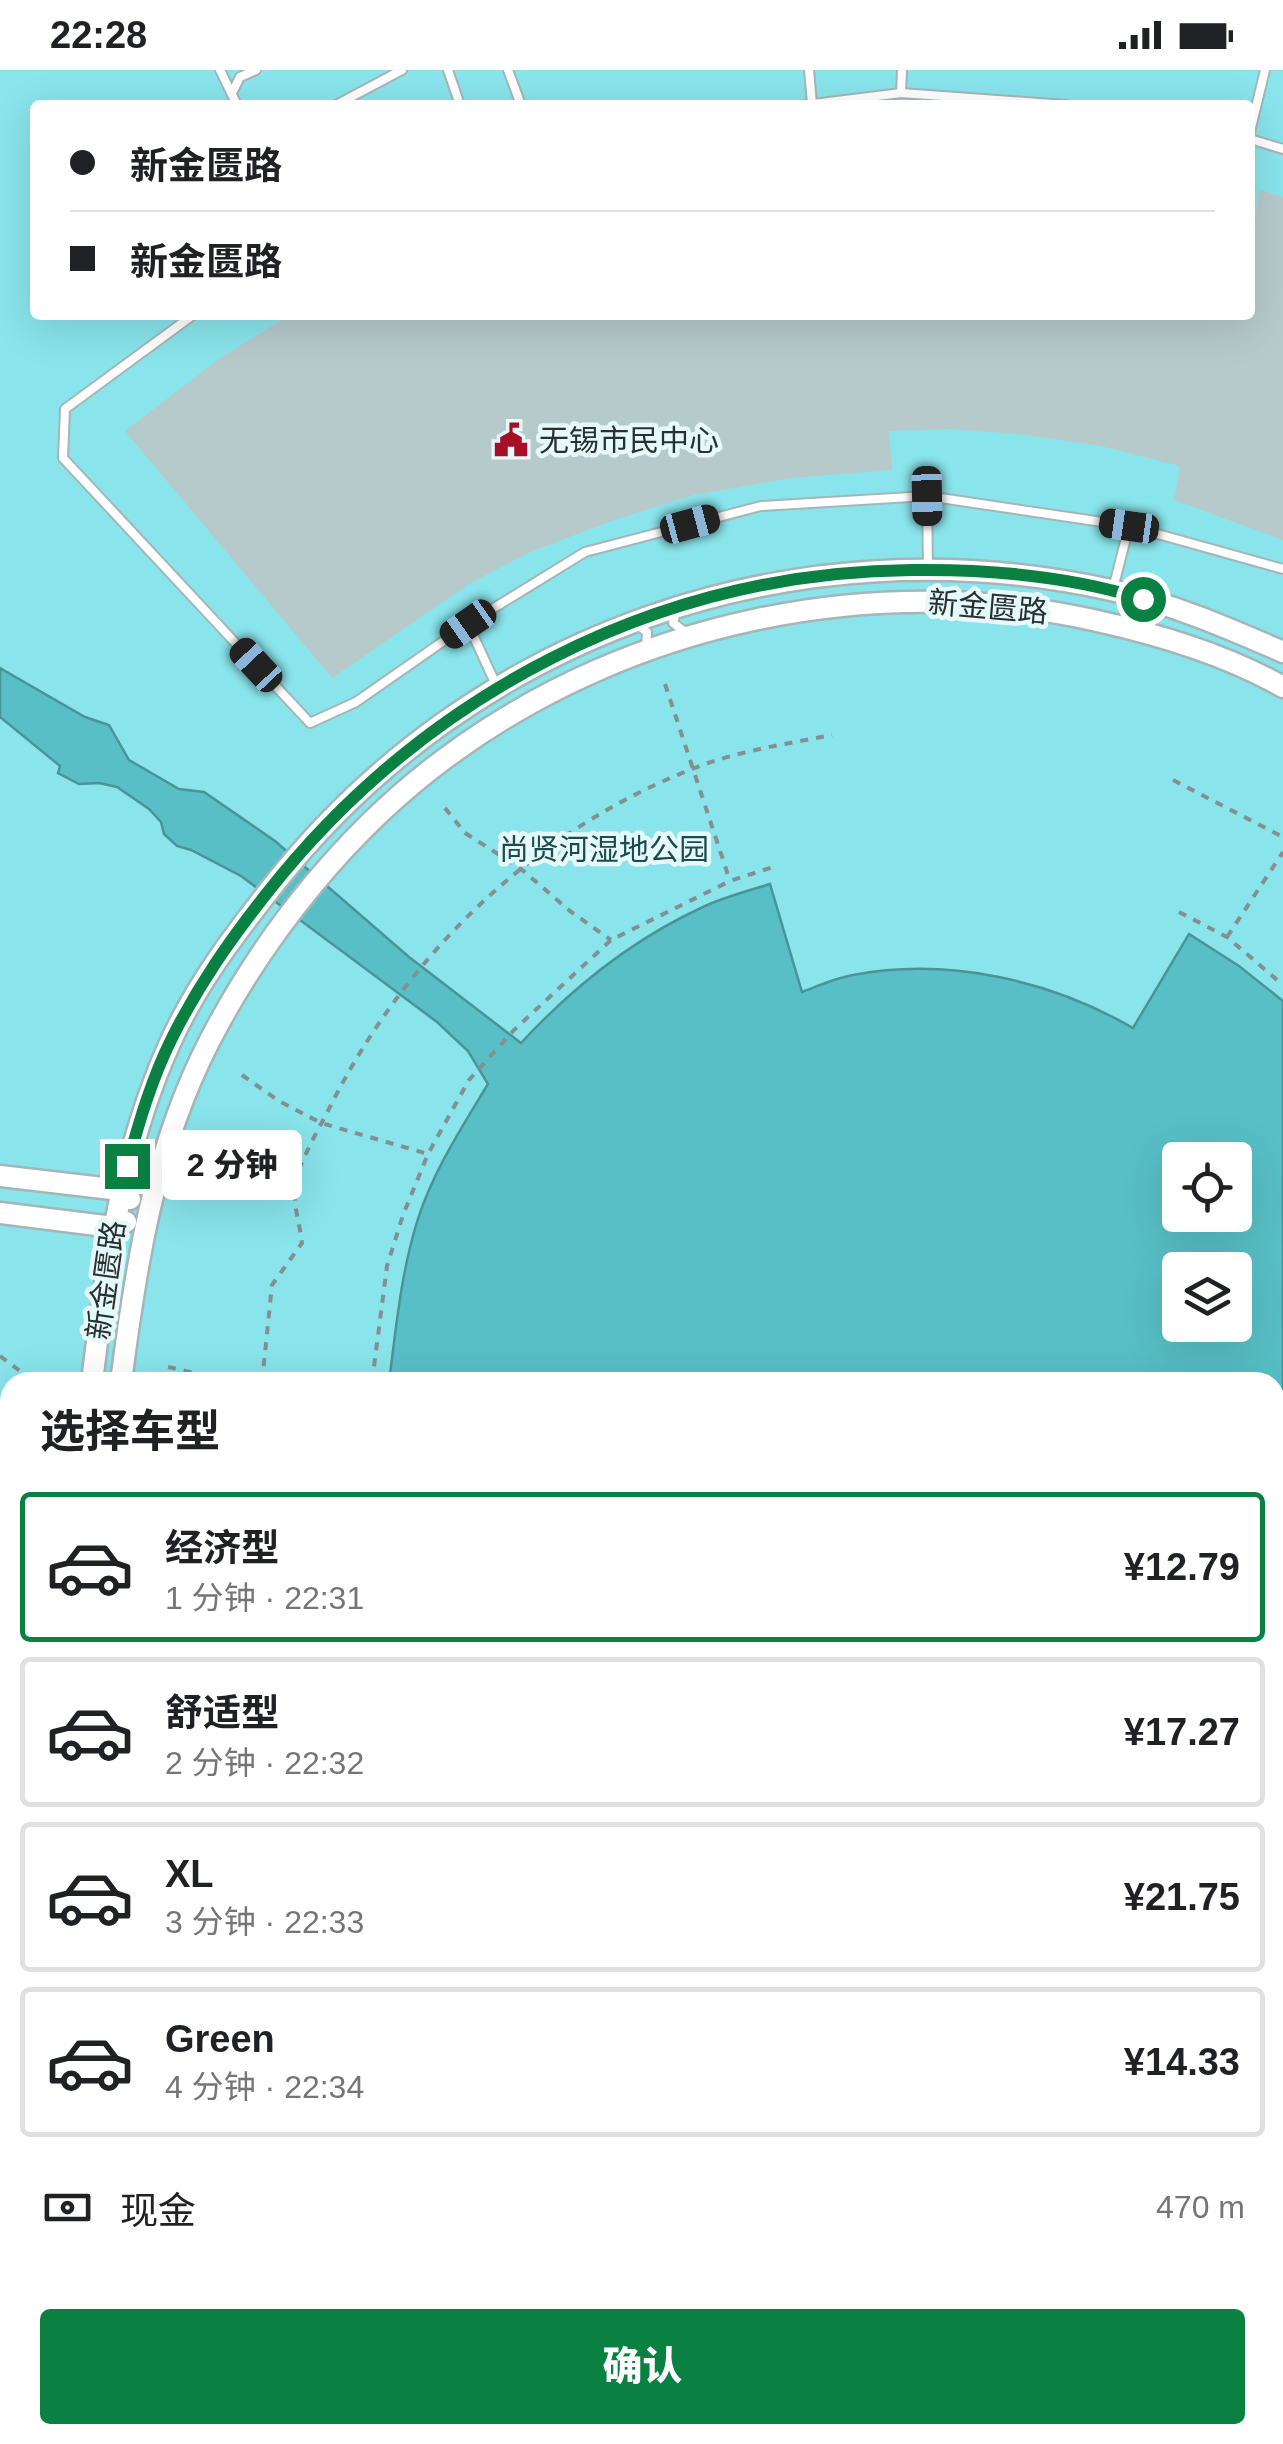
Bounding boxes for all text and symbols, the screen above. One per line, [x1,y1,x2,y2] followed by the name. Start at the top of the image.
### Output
[50,14,147,56] text: 22:28
[130,145,282,187] text: 新金匮路
[130,241,282,283] text: 新金匮路
[492,421,530,459] public building icon: 无锡市民中心
[539,424,719,457] place label: 无锡市民中心
[911,466,943,526] car
[657,502,723,546] car
[1097,507,1161,545] car
[1121,577,1166,622] route start
[927,585,1049,629] street label: 新金匮路
[435,595,501,653] car
[225,633,287,697] car
[499,833,709,866] park label: 尚贤河湿地公园
[162,1131,302,1201] callout: 2 分钟
[1162,1142,1252,1342] map controls
[1162,1142,1252,1232] button: locate
[105,1144,150,1189] route end
[187,1147,277,1183] text: 2 分钟
[81,1218,131,1342] street label: 新金匮路
[1162,1252,1252,1342] button: layers
[40,1406,220,1457] text: 选择车型
[45,1522,135,1612] icon: car
[165,1527,279,1569] text: 经济型
[1124,1546,1240,1588] text: ¥12.79
[165,1580,364,1616] text: 1 分钟 · 22:31
[45,1687,135,1777] icon: car
[165,1692,279,1734] text: 舒适型
[1124,1711,1240,1753] text: ¥17.27
[165,1745,364,1781] text: 2 分钟 · 22:32
[45,1852,135,1942] icon: car
[165,1853,214,1895] text: XL
[1124,1876,1240,1918] text: ¥21.75
[165,1904,364,1940] text: 3 分钟 · 22:33
[45,2017,135,2107] icon: car
[165,2018,275,2060] text: Green
[1124,2041,1240,2083] text: ¥14.33
[165,2069,364,2105] text: 4 分钟 · 22:34
[40,2180,95,2235] icon: cash
[1156,2189,1245,2225] text: 470 m
[120,2190,196,2232] text: 现金
[40,2309,1245,2424] button: 确认

